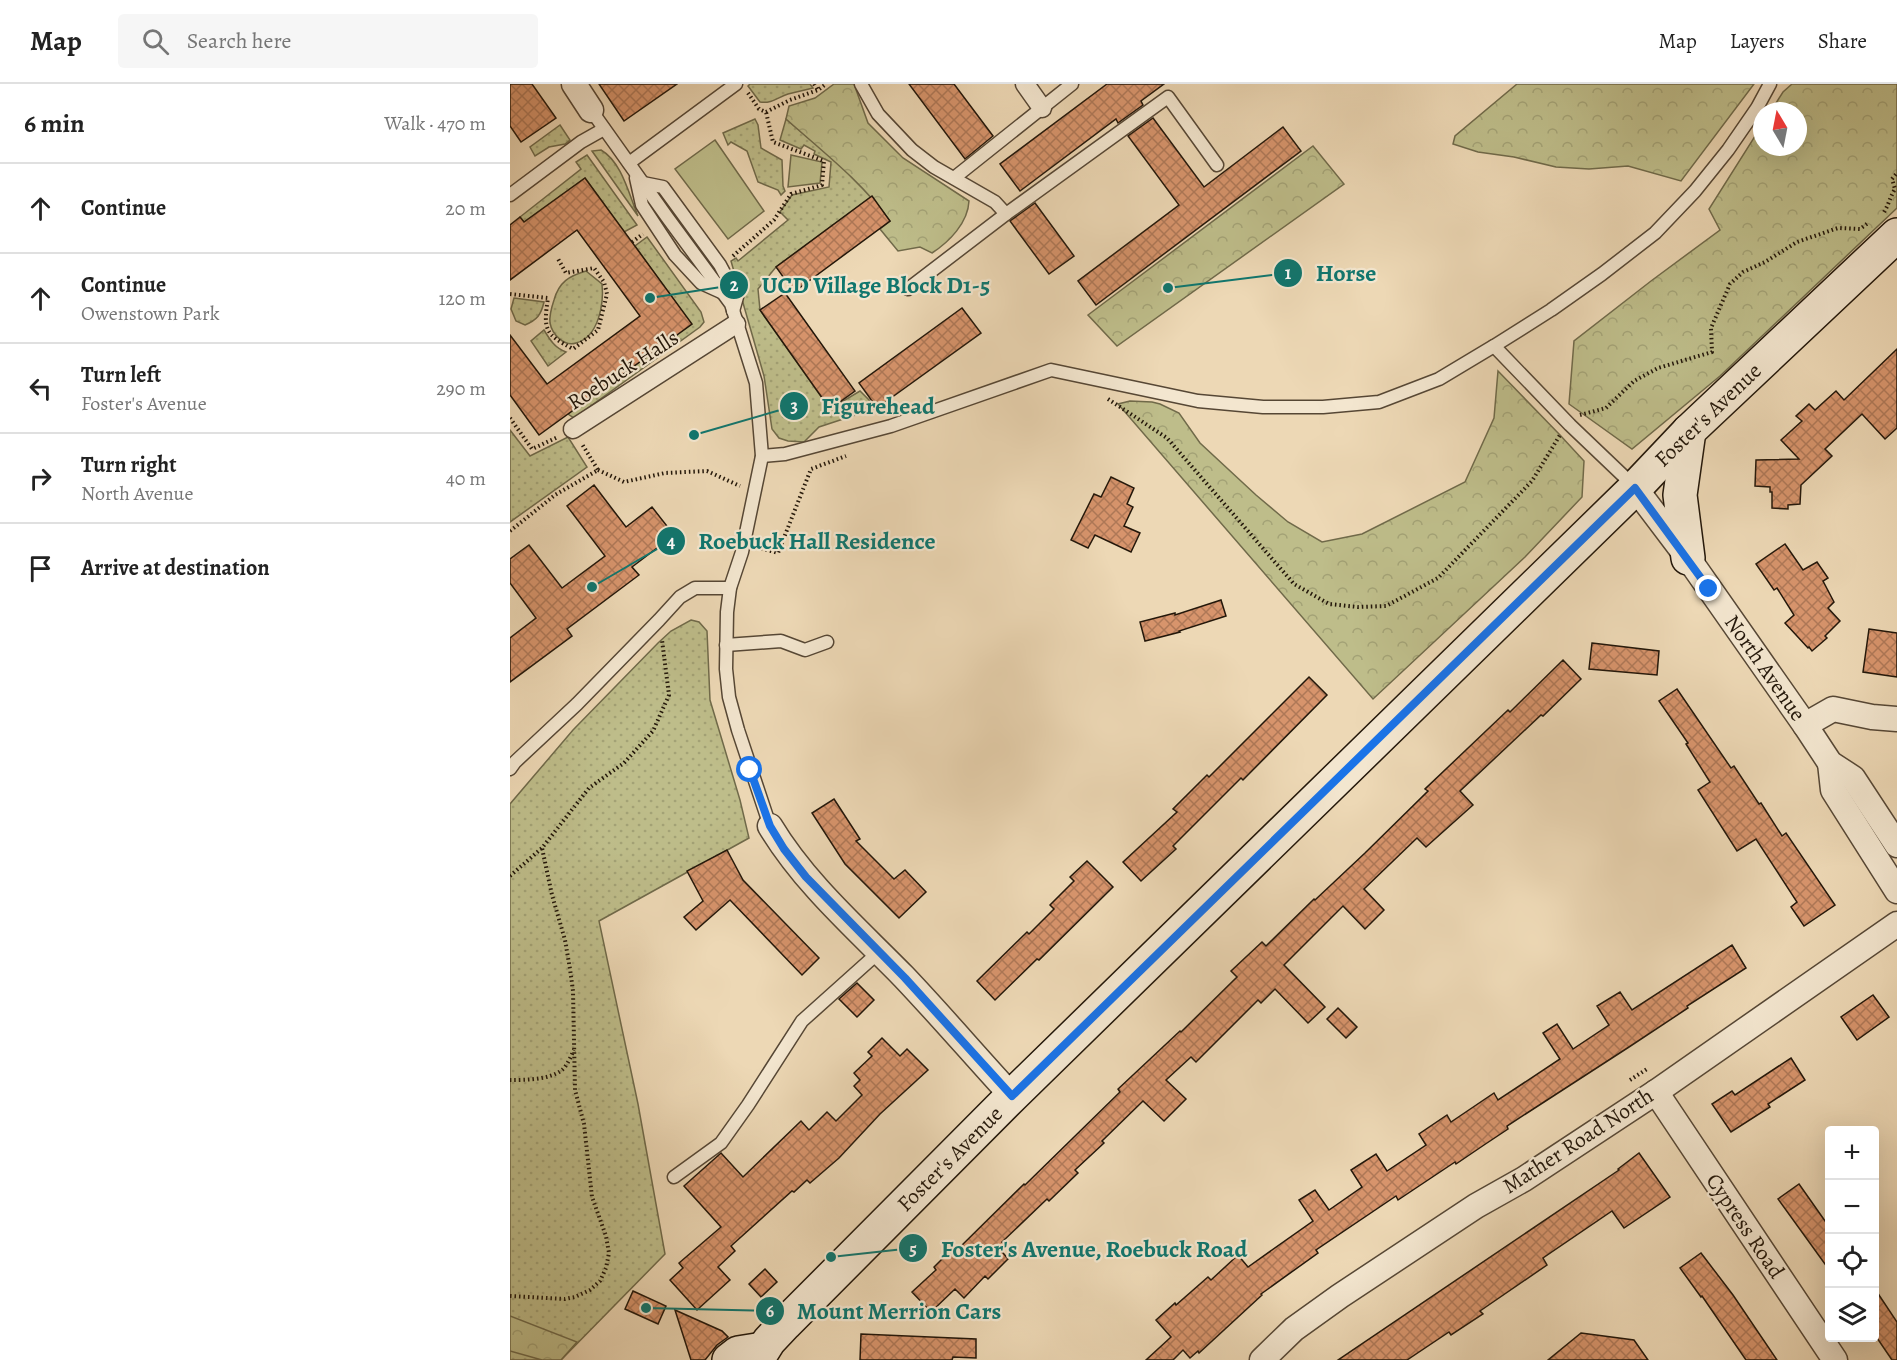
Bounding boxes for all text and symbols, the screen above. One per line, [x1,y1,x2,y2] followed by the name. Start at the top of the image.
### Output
[118,14,538,68] search box
[30,22,82,60] text: Map
[139,25,172,58] icon: search
[187,26,291,56] text: Search here
[1658,27,1697,55] text: Map
[1730,27,1785,55] text: Layers
[1818,27,1867,55] text: Share
[1753,102,1807,156] north arrow
[24,106,85,141] text: 6 min
[384,110,486,137] text: Walk · 470 m
[24,192,57,225] icon: ahead
[81,193,166,223] text: Continue
[445,195,486,222] text: 20 m
[1273,252,1388,294] callout: Horse
[1316,257,1376,289] text: Horse
[1285,261,1292,285] text: 1
[719,264,1002,306] callout: UCD Village Block D1-5
[762,269,990,301] text: UCD Village Block D1-5
[81,270,166,300] text: Continue
[730,273,739,297] text: 2
[24,282,57,315] icon: ahead
[438,285,486,312] text: 120 m
[81,300,220,327] text: Owenstown Park
[561,323,685,417] street label: Roebuck Halls
[1648,356,1768,474] street label: Foster's Avenue
[81,360,161,390] text: Turn left
[24,372,57,405] icon: left
[436,375,486,402] text: 290 m
[779,385,947,427] callout: Figurehead
[81,390,207,417] text: Foster's Avenue
[821,390,935,422] text: Figurehead
[790,394,798,418] text: 3
[81,450,177,480] text: Turn right
[24,462,57,495] icon: right
[446,465,486,492] text: 40 m
[81,480,193,507] text: North Avenue
[656,520,947,562] callout: Roebuck Hall Residence
[698,525,936,557] text: Roebuck Hall Residence
[667,529,676,553] text: 4
[24,552,57,585] icon: arrive
[81,553,270,583] text: Arrive at destination
[1695,575,1721,601] route end
[1717,609,1813,727] street label: North Avenue
[736,756,762,782] route start
[1497,1081,1659,1201] street label: Mather Road North
[891,1100,1009,1218] street label: Foster's Avenue
[1825,1126,1879,1342] map controls
[1825,1126,1879,1180] button: +
[1699,1168,1791,1285] street label: Cypress Road
[1825,1180,1879,1234] button: −
[898,1227,1259,1269] callout: Foster's Avenue, Roebuck Road
[941,1233,1247,1265] text: Foster's Avenue, Roebuck Road
[1825,1234,1879,1288] button: locate
[909,1237,917,1261] text: 5
[1825,1288,1879,1342] button: layers
[755,1290,1013,1332] callout: Mount Merrion Cars
[797,1295,1001,1327] text: Mount Merrion Cars
[766,1299,774,1323] text: 6

